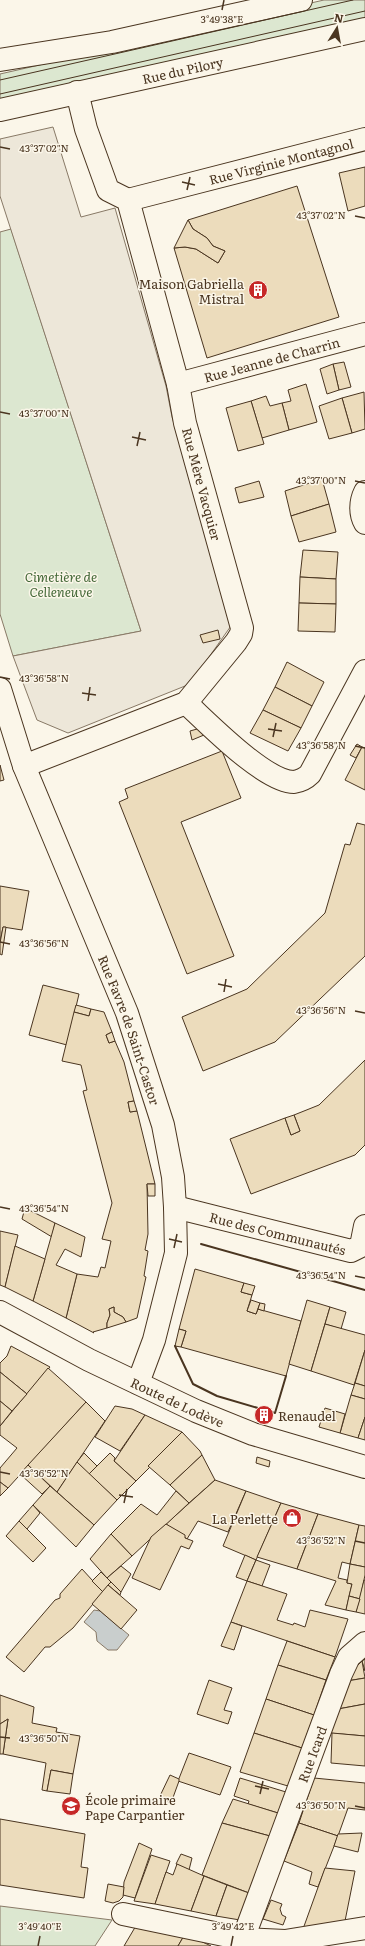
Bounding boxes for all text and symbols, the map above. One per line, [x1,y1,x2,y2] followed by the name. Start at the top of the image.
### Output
[317,8,357,48] north arrow
[333,8,345,26] text: N
[201,11,243,26] text: 3°49'38"E
[140,51,225,88] street label: Rue du Pilory
[207,133,356,188] street label: Rue Virginie Montagnol
[19,140,69,155] text: 43°37'02"N
[296,207,346,222] text: 43°37'02"N
[138,274,245,308] place label: Maison Gabriella Mistral
[247,279,269,301] building icon: Maison Gabriella Mistral
[202,332,342,386] street label: Rue Jeanne de Charrin
[19,405,69,420] text: 43°37'00"N
[178,425,226,543] street label: Rue Mère Vacquier
[296,472,346,487] text: 43°37'00"N
[25,567,97,601] park label: Cimetière de Celleneuve
[19,670,69,685] text: 43°36'58"N
[296,737,346,752] text: 43°36'58"N
[19,935,69,950] text: 43°36'56"N
[94,952,166,1108] street label: Rue Favre de Saint-Castor
[296,1002,346,1017] text: 43°36'56"N
[19,1200,69,1215] text: 43°36'54"N
[208,1207,348,1259] street label: Rue des Communautés
[296,1267,346,1282] text: 43°36'54"N
[128,1372,227,1431] street label: Route de Lodève
[253,1404,275,1426] building icon: Renaudel
[278,1406,337,1425] place label: Renaudel
[19,1465,69,1480] text: 43°36'52"N
[281,1507,303,1529] shop icon: La Perlette
[212,1509,278,1528] place label: La Perlette
[296,1532,346,1547] text: 43°36'52"N
[292,1723,331,1785] street label: Rue Icard
[19,1730,69,1745] text: 43°36'50"N
[85,1790,185,1824] place label: École primaire Pape Carpantier
[60,1795,82,1817] school or university icon: École primaire Pape Carpantier
[296,1797,346,1812] text: 43°36'50"N
[18,1918,62,1933] text: 3°49'40"E
[212,1918,254,1933] text: 3°49'42"E

